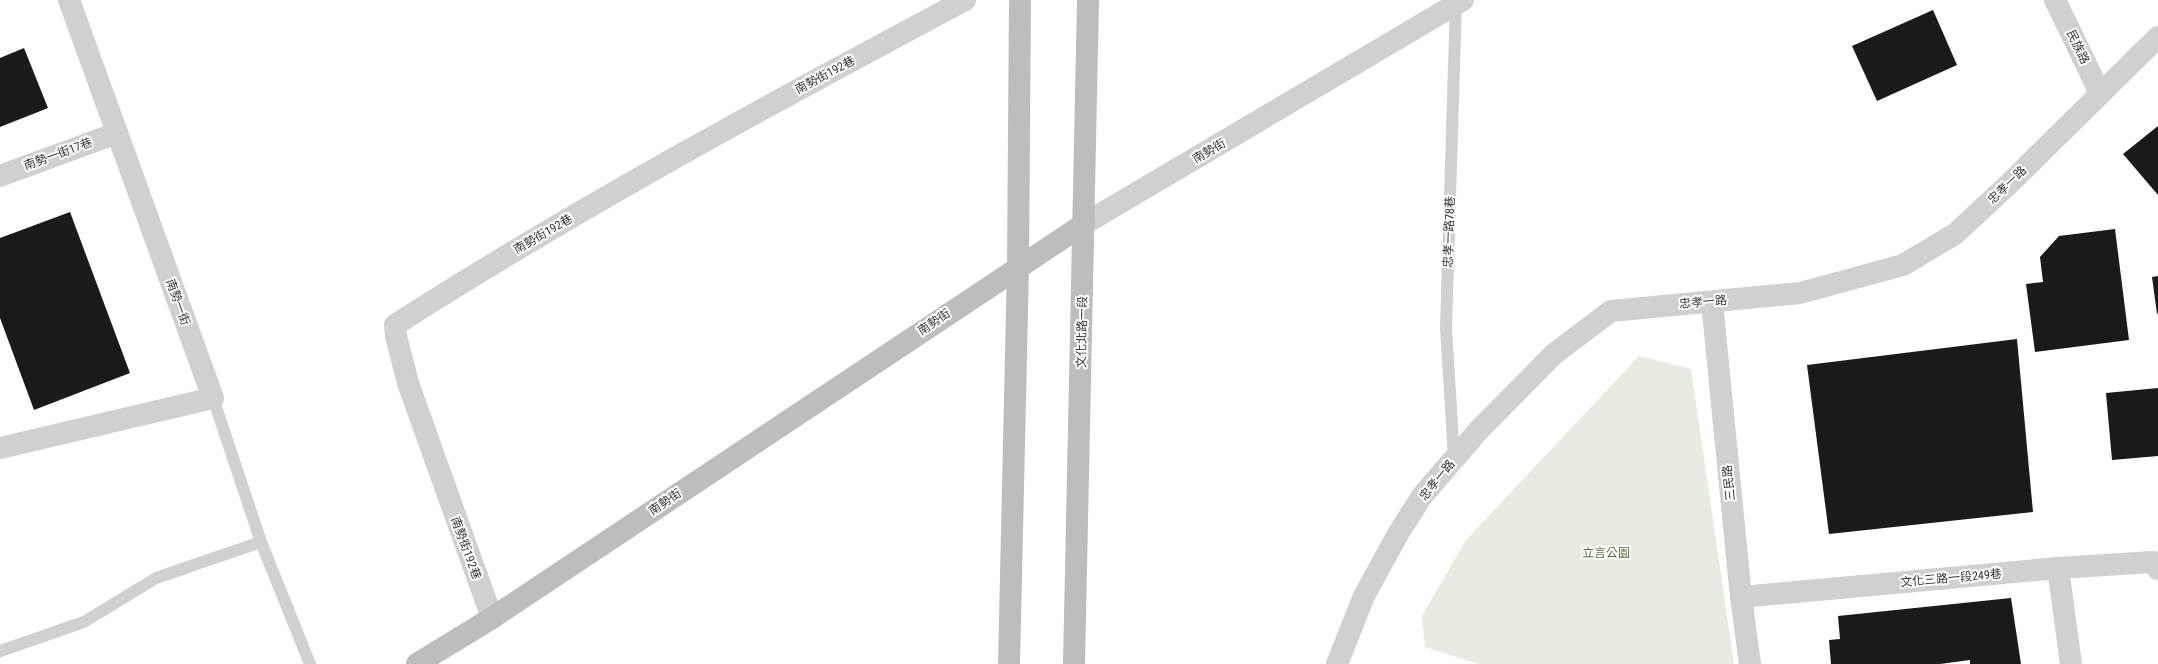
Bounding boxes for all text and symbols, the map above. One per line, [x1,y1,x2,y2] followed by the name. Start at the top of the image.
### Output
[2064,28,2092,66] street label: 民族路
[793,53,857,97] street label: 南勢街192巷
[22,135,94,173] street label: 南勢一街17巷
[1190,136,1228,166] street label: 南勢街
[1985,163,2029,207] street label: 忠孝一路
[1441,196,1457,268] street label: 忠孝一路78巷
[511,211,575,257] street label: 南勢街192巷
[163,277,193,327] street label: 南勢一街
[1678,293,1728,311] street label: 忠孝一路
[1074,296,1090,368] street label: 文化北路一段
[915,306,953,338] street label: 南勢街
[1416,457,1458,503] street label: 忠孝一路
[1720,464,1738,502] street label: 三民路
[646,486,684,518] street label: 南勢街
[448,515,484,581] street label: 南勢街192巷
[1582,546,1630,560] park label: 立言公園
[1900,567,2002,589] street label: 文化三路一段249巷

